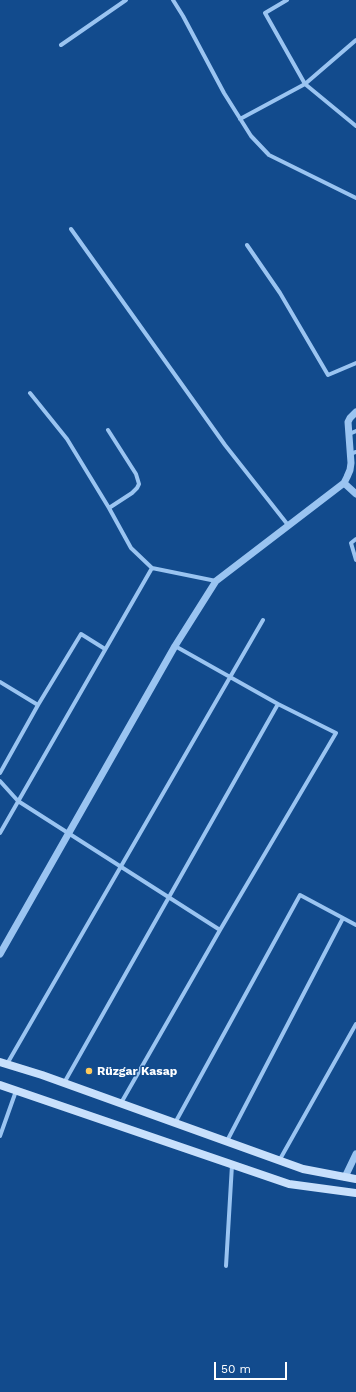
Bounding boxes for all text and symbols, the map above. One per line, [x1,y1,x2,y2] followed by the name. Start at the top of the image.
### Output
[97,1064,177,1078] place label: Rüzgar Kasap
[84,1066,94,1076] marker: Rüzgar Kasap
[216,1354,289,1380] scale bar
[221,1362,251,1376] text: 50 m

